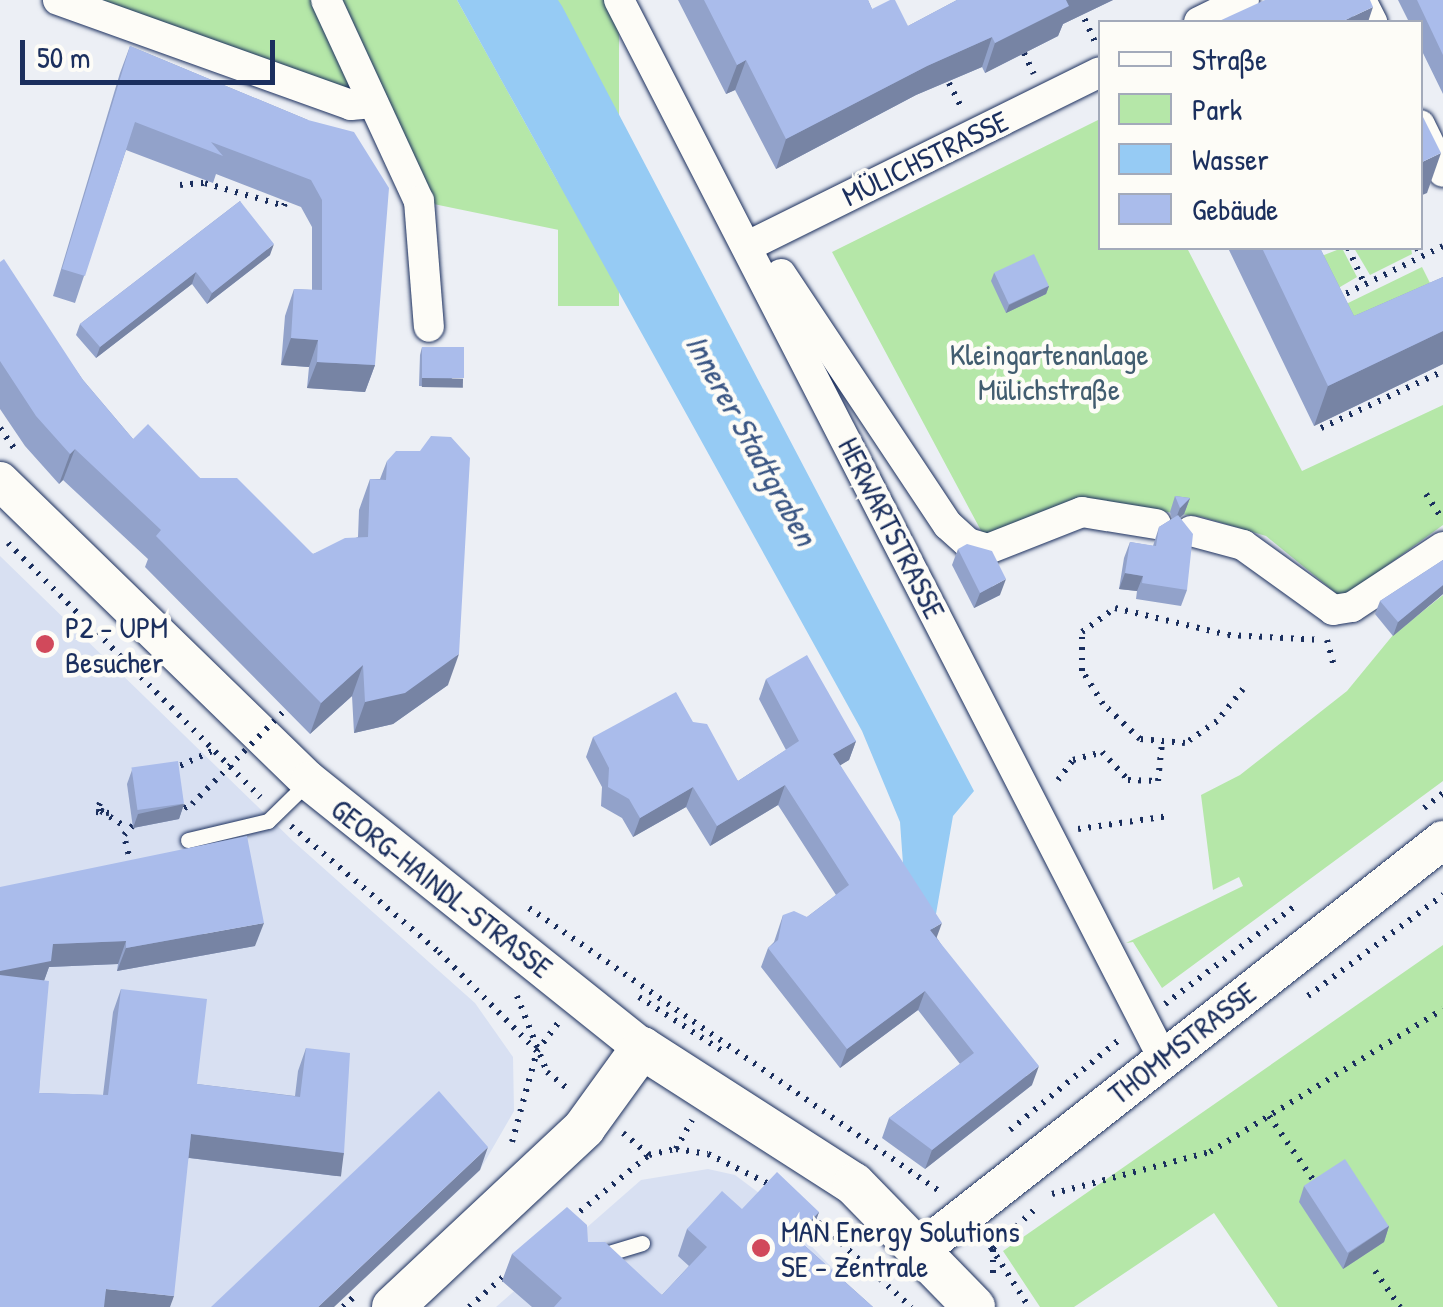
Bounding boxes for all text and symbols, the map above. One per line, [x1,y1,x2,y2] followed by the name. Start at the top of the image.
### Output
[25,20,280,82] scale bar
[1098,20,1423,250] legend
[37,37,90,77] text: 50 m
[1192,39,1267,79] text: Straße
[1192,89,1242,129] text: Park
[836,102,1014,214] street label: MÜLICHSTRASSE
[1192,139,1269,179] text: Wasser
[1192,189,1278,229] text: Gebäude
[677,328,825,552] water label: Innerer Stadtgraben
[950,336,1148,406] park label: Kleingartenanlage Mülichstraße
[831,431,953,625] street label: HERWARTSTRASSE
[65,609,168,680] place label: P2 - UPM Besucher
[34,633,56,655] marker: P2 - UPM Besucher
[324,791,560,985] street label: GEORG-HAINDL-STRASSE
[1101,974,1263,1112] street label: THOMMSTRASSE
[781,1213,1020,1284] place label: MAN Energy Solutions SE - Zentrale
[750,1237,772,1259] marker: MAN Energy Solutions SE - Zentrale

